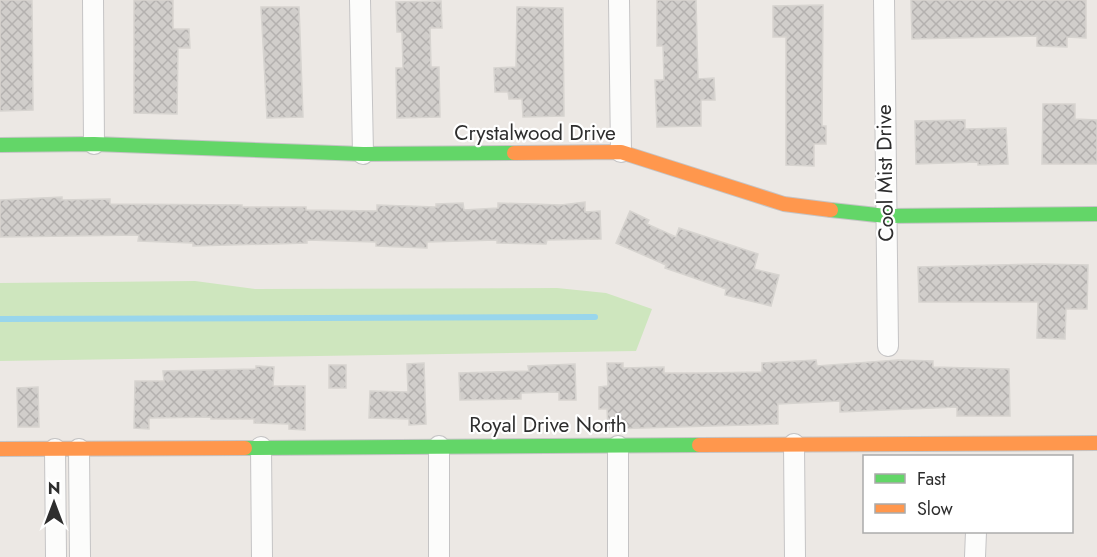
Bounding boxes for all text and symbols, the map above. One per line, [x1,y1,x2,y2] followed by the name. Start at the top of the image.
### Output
[869,104,901,242] street label: Cool Mist Drive
[454,118,616,148] street label: Crystalwood Drive
[469,410,627,440] street label: Royal Drive North
[863,455,1073,533] legend
[917,466,946,492] text: Fast
[24,473,84,533] north arrow
[48,477,60,500] text: N
[917,496,954,522] text: Slow

